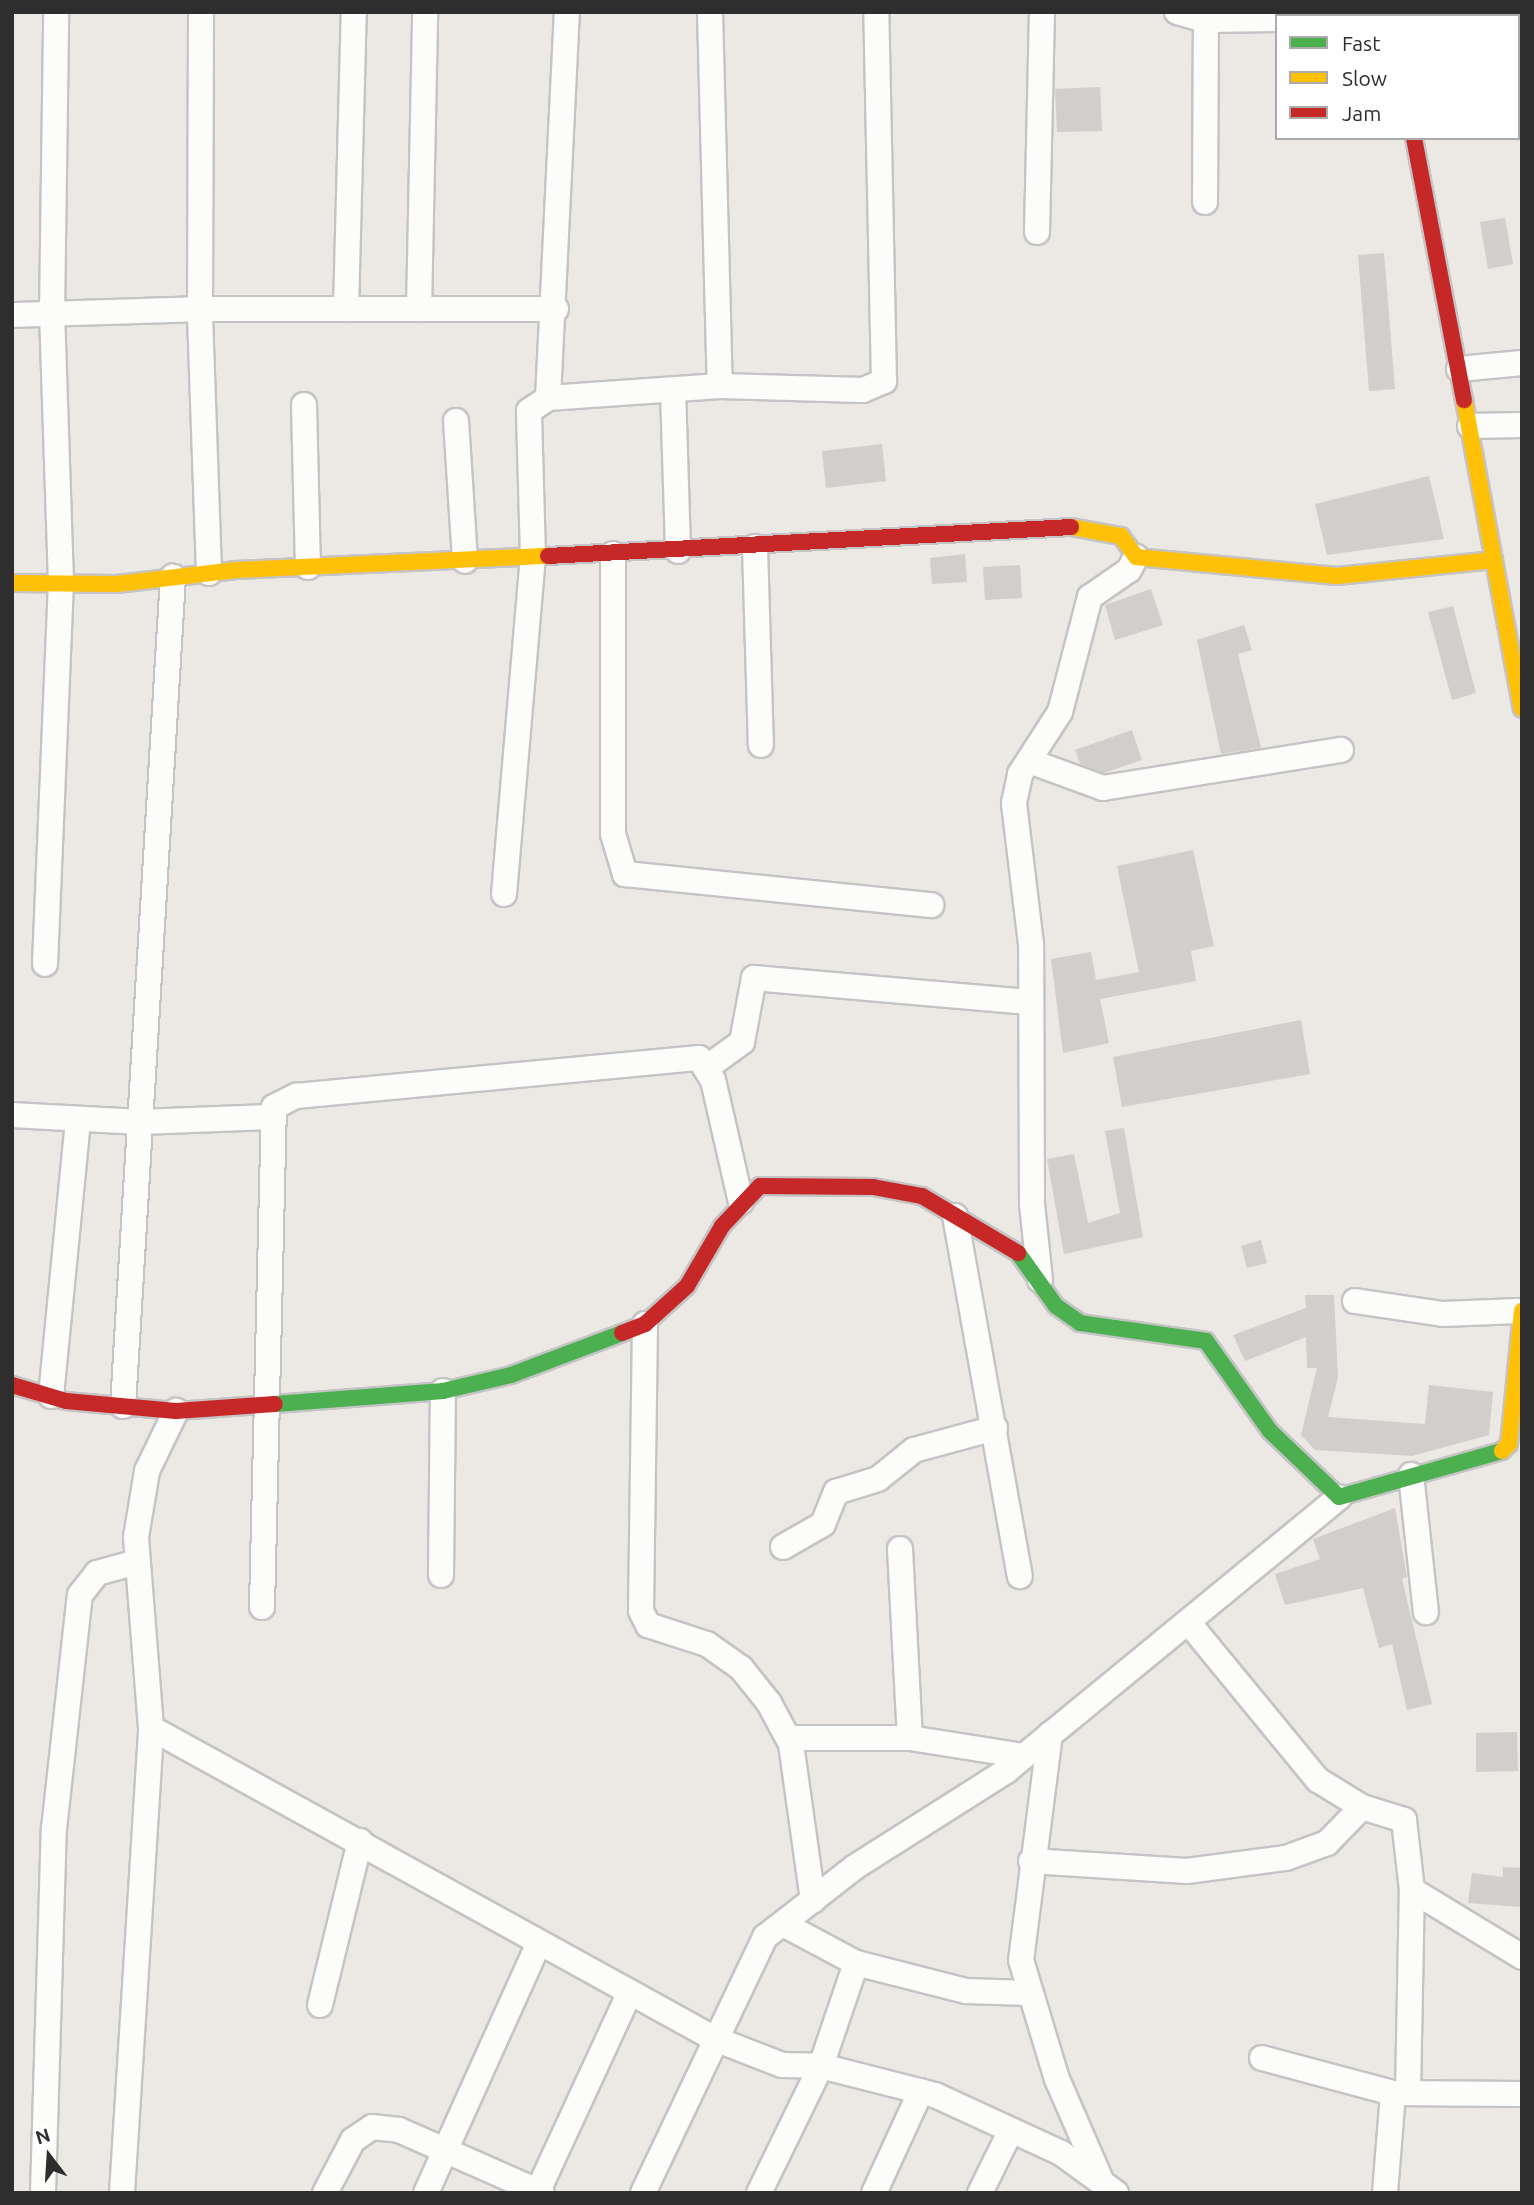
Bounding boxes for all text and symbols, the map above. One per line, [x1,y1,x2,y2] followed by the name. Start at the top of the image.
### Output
[1275,14,1520,140] legend
[1342,31,1380,55] text: Fast
[1342,66,1387,90] text: Slow
[1342,101,1381,125] text: Jam
[14,2121,84,2191] north arrow
[33,2123,53,2149] text: N

